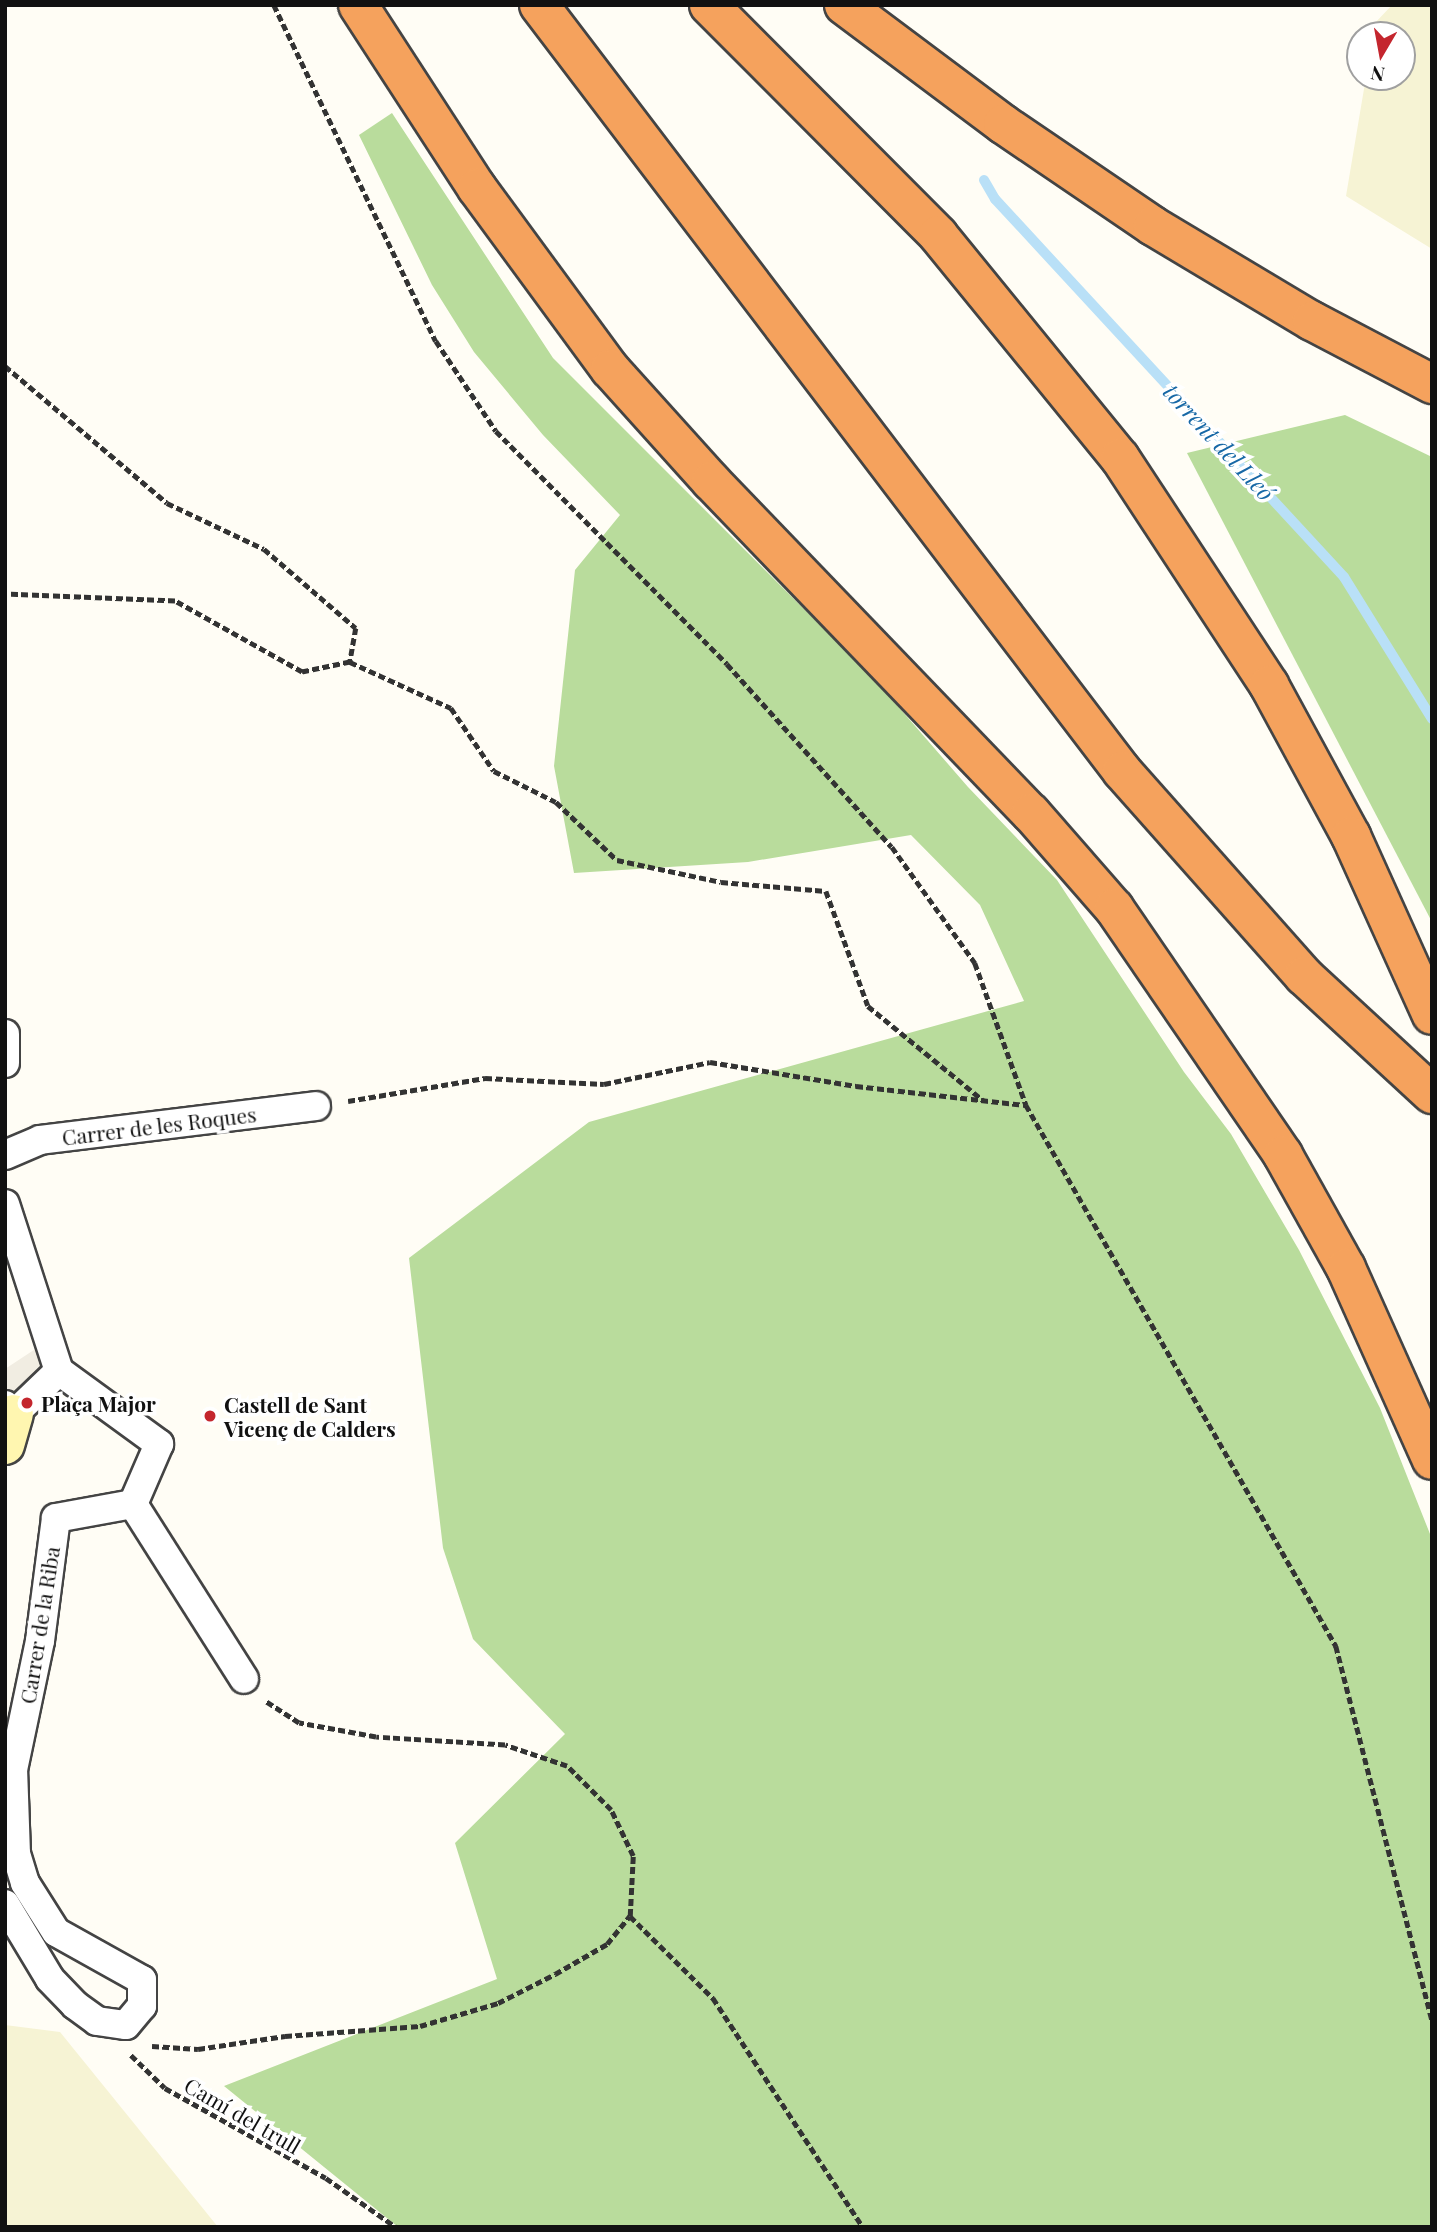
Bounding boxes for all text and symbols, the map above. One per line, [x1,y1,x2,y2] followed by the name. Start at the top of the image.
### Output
[1346,21,1416,91] north arrow
[1369,61,1387,89] text: N
[1158,378,1280,506] water label: torrent del Lleó
[60,1101,258,1149] street label: Carrer de les Roques
[41,1390,156,1416] place label: Plaça Major
[224,1391,396,1441] place label: Castell de Sant Vicenç de Calders
[19,1395,35,1411] marker: Plaça Major
[202,1408,218,1424] marker: Castell de Sant Vicenç de Calders
[14,1544,64,1706] street label: Carrer de la Riba
[180,2072,306,2158] street label: Camí del trull

